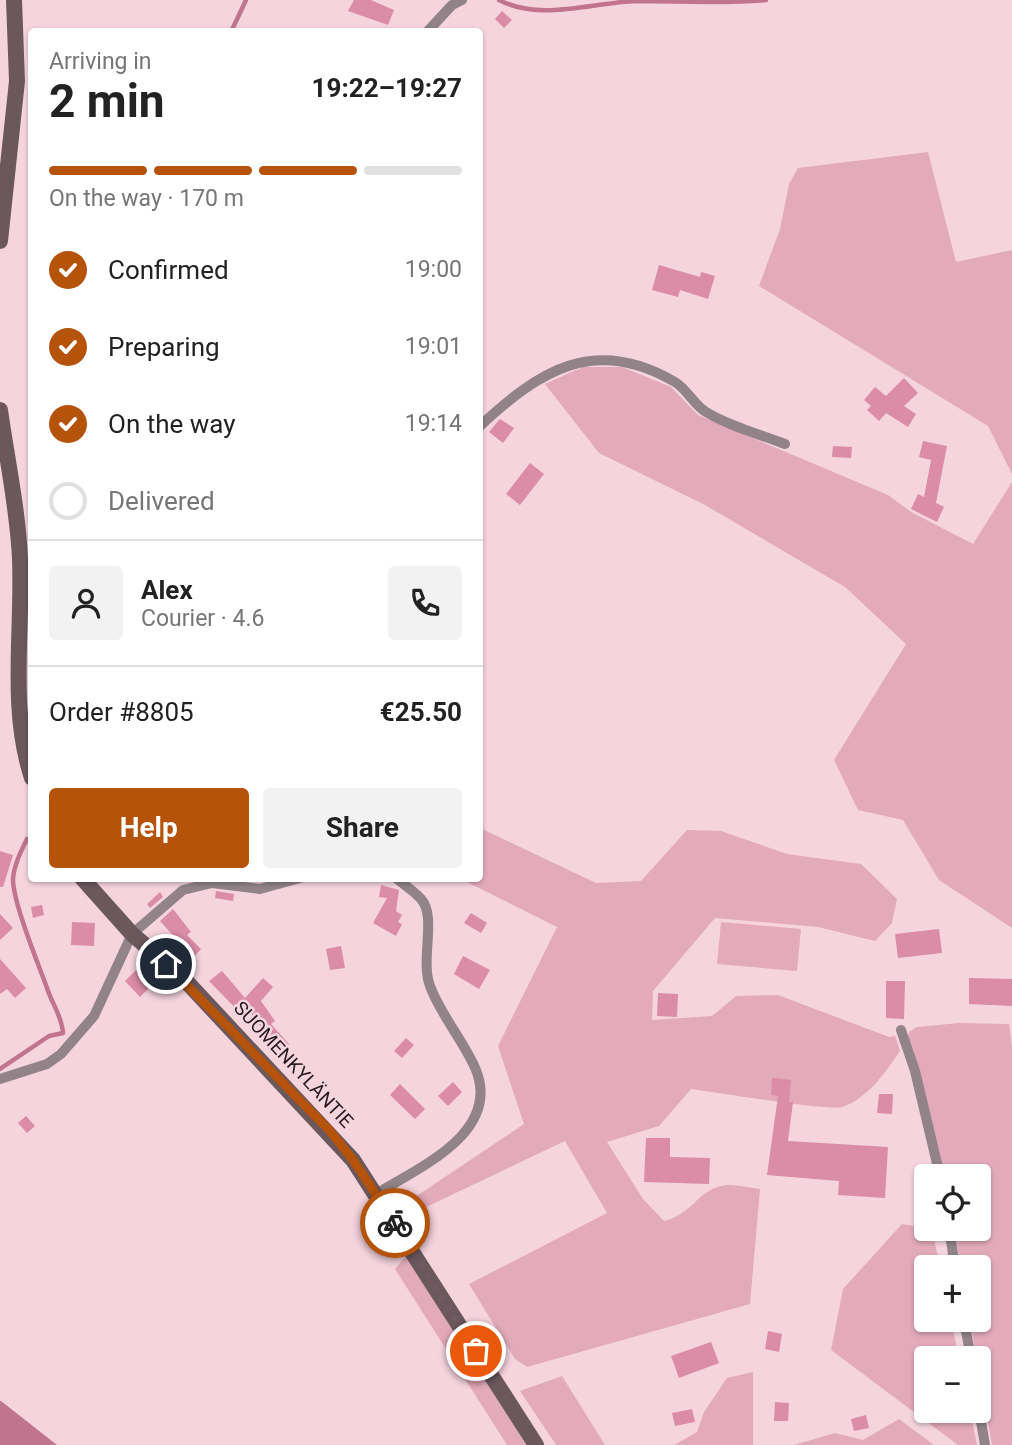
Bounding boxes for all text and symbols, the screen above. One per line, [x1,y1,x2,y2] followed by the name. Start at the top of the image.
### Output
[49,48,152,75] text: Arriving in
[312,73,462,103] text: 19:22–19:27
[49,74,165,128] text: 2 min
[49,185,244,212] text: On the way · 170 m
[49,251,87,289] icon: check
[108,255,229,285] text: Confirmed
[405,256,462,283] text: 19:00
[49,328,87,366] icon: check
[108,332,220,362] text: Preparing
[405,333,462,360] text: 19:01
[49,405,87,443] icon: check
[108,409,236,439] text: On the way
[405,410,462,437] text: 19:14
[108,486,215,516] text: Delivered
[49,566,123,640] button: person
[388,566,462,640] button: phone
[141,575,193,605] text: Alex
[141,605,264,632] text: Courier · 4.6
[49,697,194,727] text: Order #8805
[380,697,462,727] text: €25.50
[49,788,249,868] button: Help
[263,788,462,868] button: Share
[136,934,196,994] pin
[147,945,185,983] icon: home
[229,996,358,1132] street label: SUOMENKYLÄNTIE
[914,1164,991,1423] map controls
[914,1164,991,1241] button: locate
[360,1188,430,1258] courier
[376,1204,414,1242] icon: bike
[914,1255,991,1332] button: +
[446,1321,506,1381] pin
[457,1332,495,1370] icon: bag
[914,1346,991,1423] button: −

